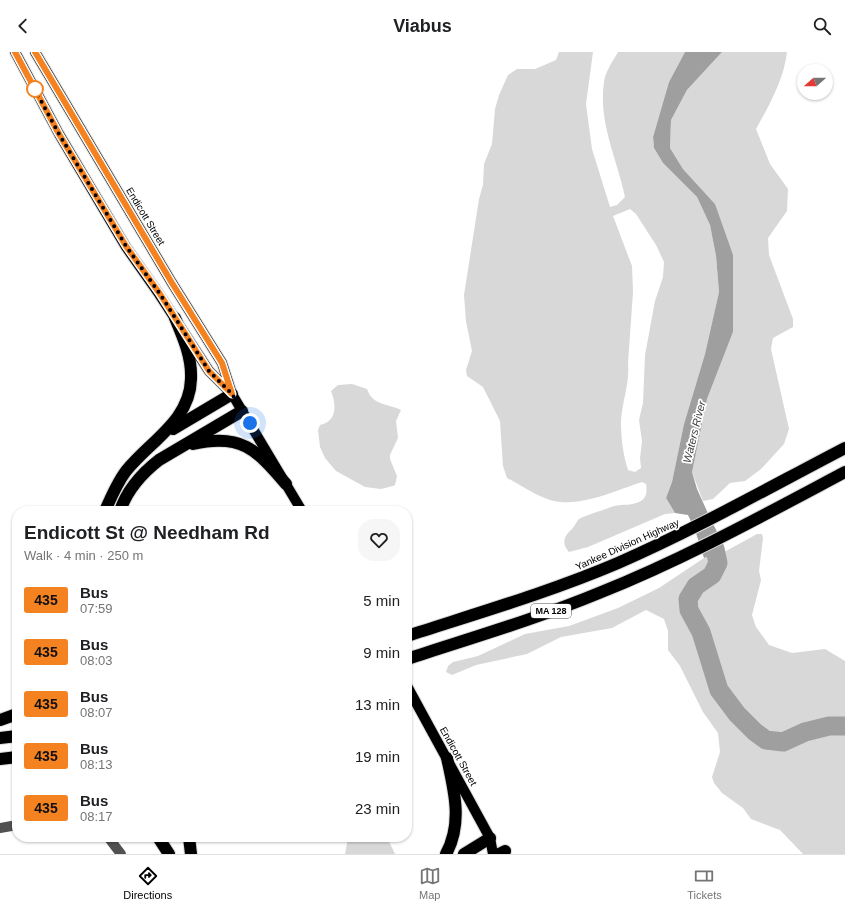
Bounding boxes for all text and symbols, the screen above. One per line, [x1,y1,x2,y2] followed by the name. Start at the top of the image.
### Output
[12,15,34,37] icon: back
[811,15,833,37] icon: search
[393,16,452,36] text: Viabus
[797,64,833,100] north arrow
[797,64,833,100] map controls
[26,80,44,98] unlabelled marker
[124,185,167,247] street label: Endicott Street
[681,399,708,464] water label: Waters River
[240,413,260,433] your location
[574,517,681,572] street label: Yankee Division Highway
[358,519,400,561] button: heart
[24,522,270,543] text: Endicott St @ Needham Rd
[24,548,143,563] text: Walk · 4 min · 250 m
[80,584,108,601] text: Bus
[34,592,58,608] text: 435
[363,592,400,609] text: 5 min
[80,601,113,616] text: 07:59
[531,604,571,618] road number: MA 128
[80,636,108,653] text: Bus
[34,644,58,660] text: 435
[363,644,400,661] text: 9 min
[80,653,113,668] text: 08:03
[80,688,108,705] text: Bus
[34,696,58,712] text: 435
[355,696,400,713] text: 13 min
[80,705,113,720] text: 08:07
[438,725,479,788] street label: Endicott Street
[80,740,108,757] text: Bus
[34,748,58,764] text: 435
[355,748,400,765] text: 19 min
[80,757,113,772] text: 08:13
[80,792,108,809] text: Bus
[34,800,58,816] text: 435
[355,800,400,817] text: 23 min
[80,809,113,824] text: 08:17
[123,865,172,901] tab: Directions
[419,865,441,901] tab: Map
[687,865,722,901] tab: Tickets

